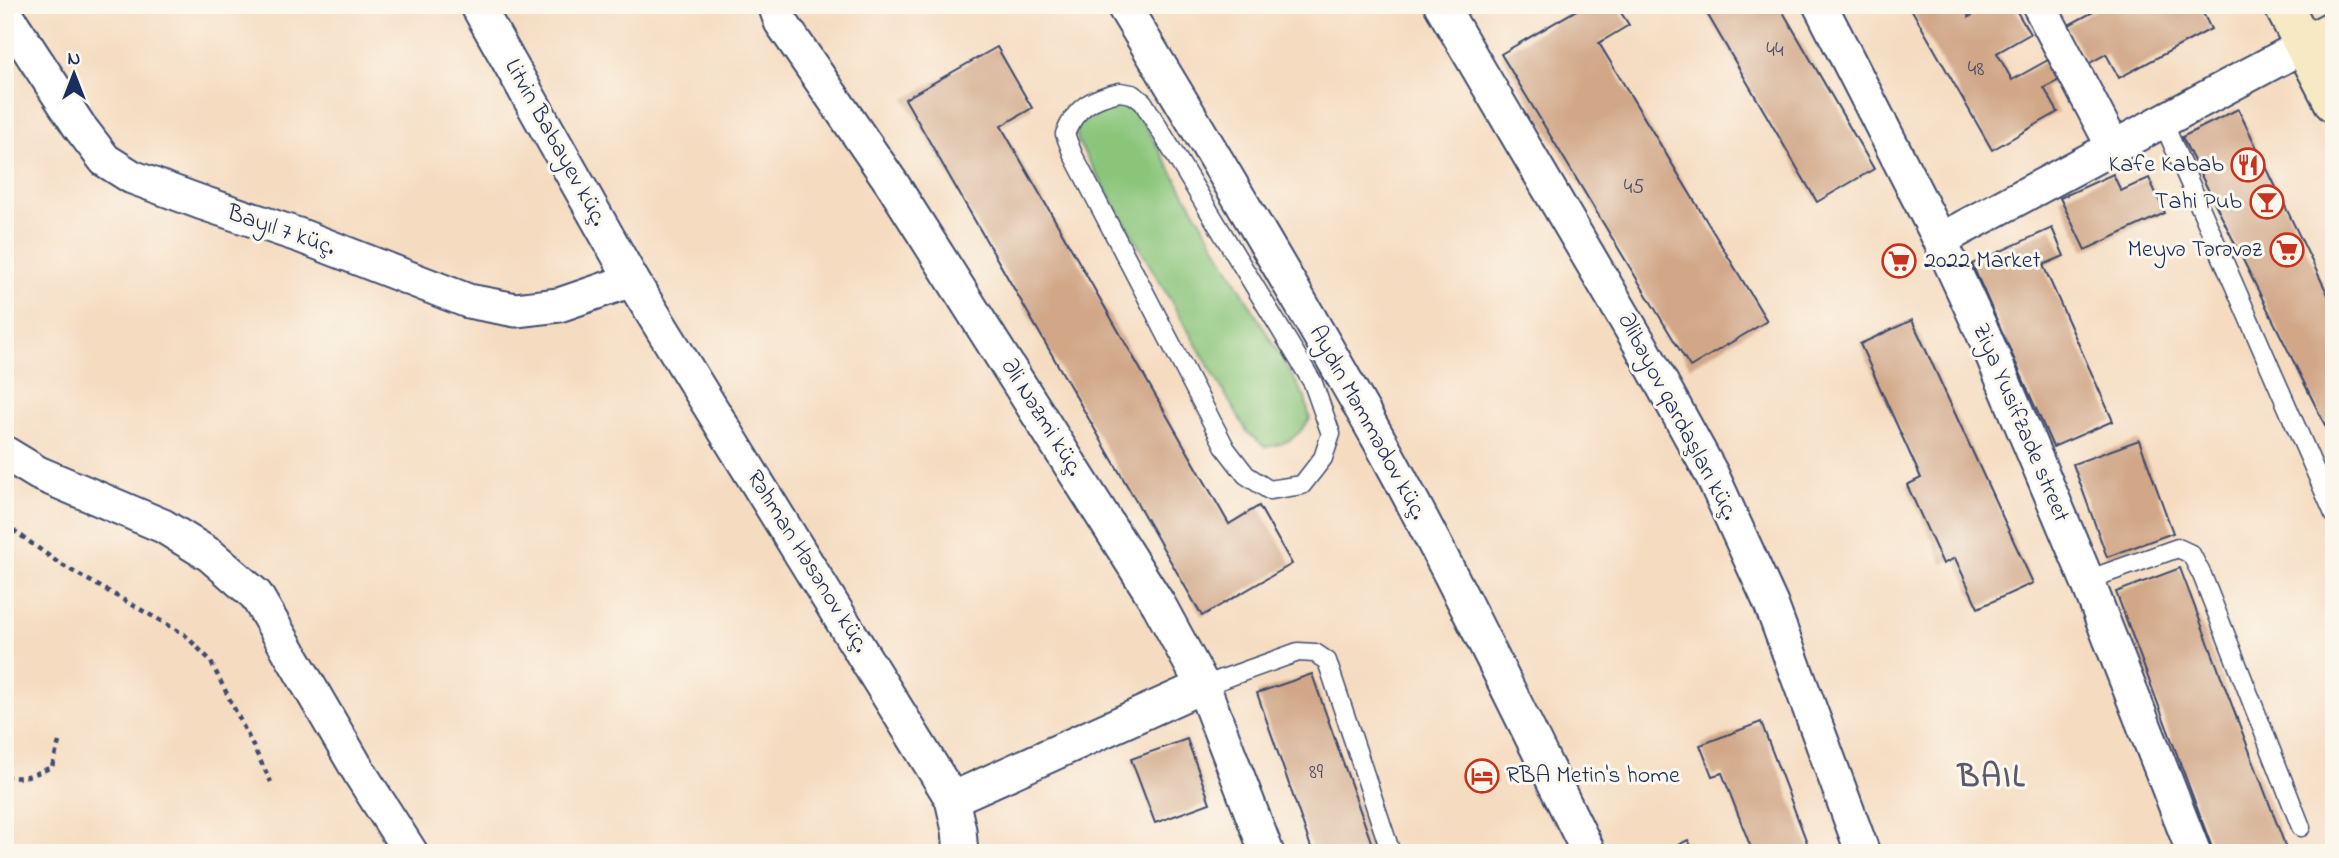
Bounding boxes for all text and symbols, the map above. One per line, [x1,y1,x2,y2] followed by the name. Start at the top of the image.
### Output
[1766,36,1784,66] house number: 44
[38,38,108,108] north arrow
[68,46,81,73] text: N
[494,53,616,234] street label: Litvin Babayev küç.
[1968,55,1984,85] house number: 48
[2229,146,2267,184] restaurant icon: Kafe Kabab
[2109,148,2224,183] place label: Kafe Kabab
[1624,173,1644,203] house number: 45
[2248,183,2286,221] bar icon: Tahi Pub
[2155,185,2242,220] place label: Tahi Pub
[221,196,340,267] street label: Bayıl 7 küç.
[2268,231,2306,269] supermarket icon: Meyvə Tərəvəz
[2128,233,2263,269] place label: Meyvə Tərəvəz
[1880,242,1918,280] supermarket icon: 2022 Market
[1924,244,2040,279] place label: 2022 Market
[1607,307,1747,528] street label: Əlibəyov qardaşları küç.
[1961,318,2078,528] street label: Ziya Yusifzade street
[1298,319,1435,527] street label: Aydın Məmmədov küç.
[991,352,1091,484] street label: Əli Nəzmi küç.
[737,464,877,660] street label: Rəhman Həsənov küç.
[1956,755,2026,802] district label: BAIL
[1463,757,1501,795] hotel icon: RBA Metin's home
[1309,758,1324,788] house number: 89
[1506,759,1680,794] place label: RBA Metin's home

